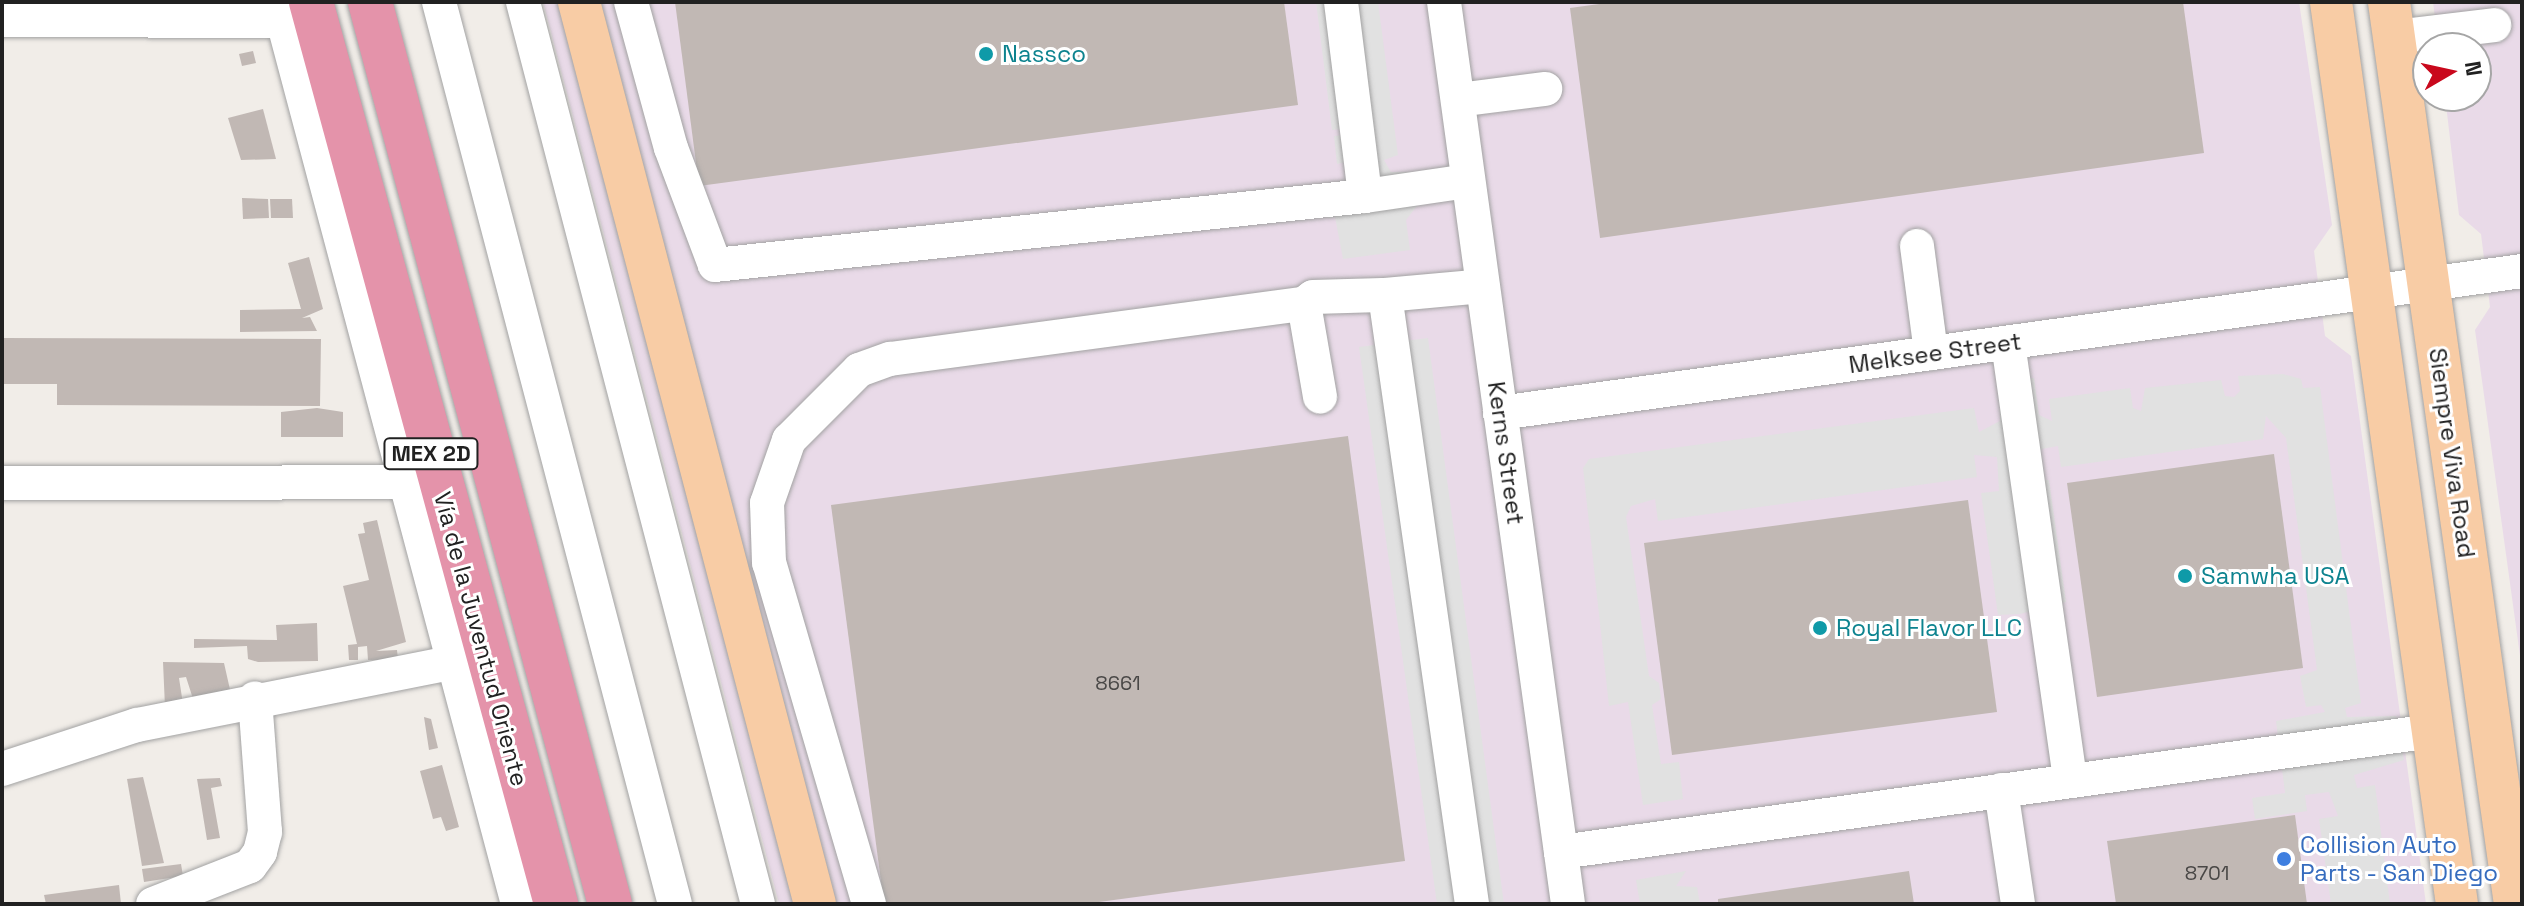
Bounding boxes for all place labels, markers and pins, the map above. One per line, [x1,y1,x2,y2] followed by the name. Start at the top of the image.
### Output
[1002,40,1086,68] place label: Nassco
[977,45,995,63] marker: Nassco
[2201,562,2350,590] place label: Samwha USA
[2176,567,2194,585] marker: Samwha USA
[1836,614,2022,642] place label: Royal Flavor LLC
[1811,619,1829,637] marker: Royal Flavor LLC
[2300,831,2500,887] place label: Collision Auto Parts - San Diego
[2275,850,2293,868] marker: Collision Auto Parts - San Diego

